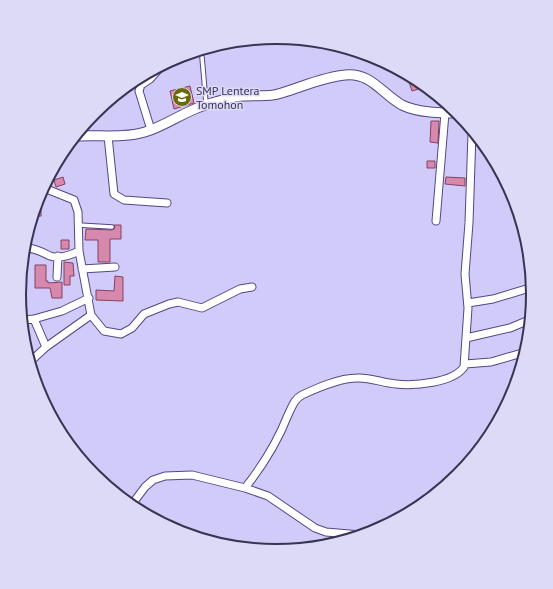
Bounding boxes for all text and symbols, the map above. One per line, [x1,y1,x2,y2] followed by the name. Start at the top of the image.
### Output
[196,83,260,112] place label: SMP Lentera Tomohon
[171,86,193,108] school or university icon: SMP Lentera Tomohon

